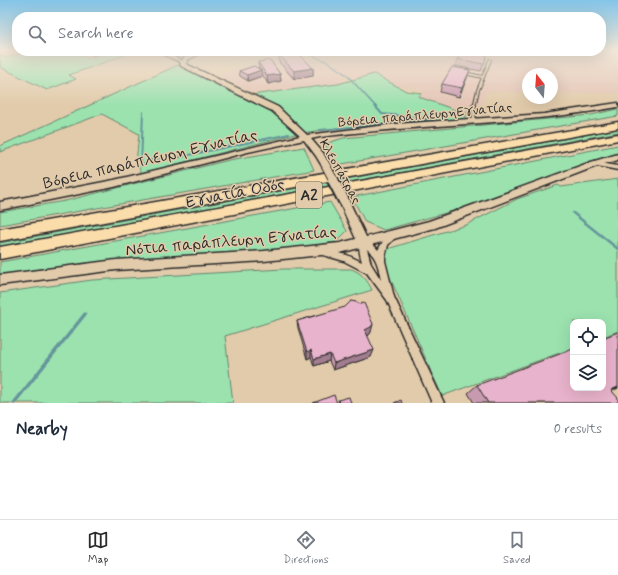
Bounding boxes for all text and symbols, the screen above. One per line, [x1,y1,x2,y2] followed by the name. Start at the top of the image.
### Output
[12,12,606,56] search box
[26,23,48,45] icon: search
[58,24,134,44] text: Search here
[522,68,558,104] north arrow
[337,99,513,132] street label: Βόρεια παράπλευρηΕγνατίας
[41,125,259,194] street label: Βόρεια παράπλευρη Εγνατίας
[315,136,365,207] street label: Κλεοπάτρας
[184,174,286,213] street label: Εγνατία Οδός
[296,182,322,208] road number: Α2
[125,222,338,261] street label: Νότια παράπλευρη Εγνατίας
[570,319,606,391] map controls
[570,319,606,355] button: locate
[570,355,606,391] button: layers
[16,418,68,440] text: Nearby
[554,421,602,438] text: 0 results
[87,529,109,567] tab: Map
[283,529,329,567] tab: Directions
[503,529,531,567] tab: Saved

